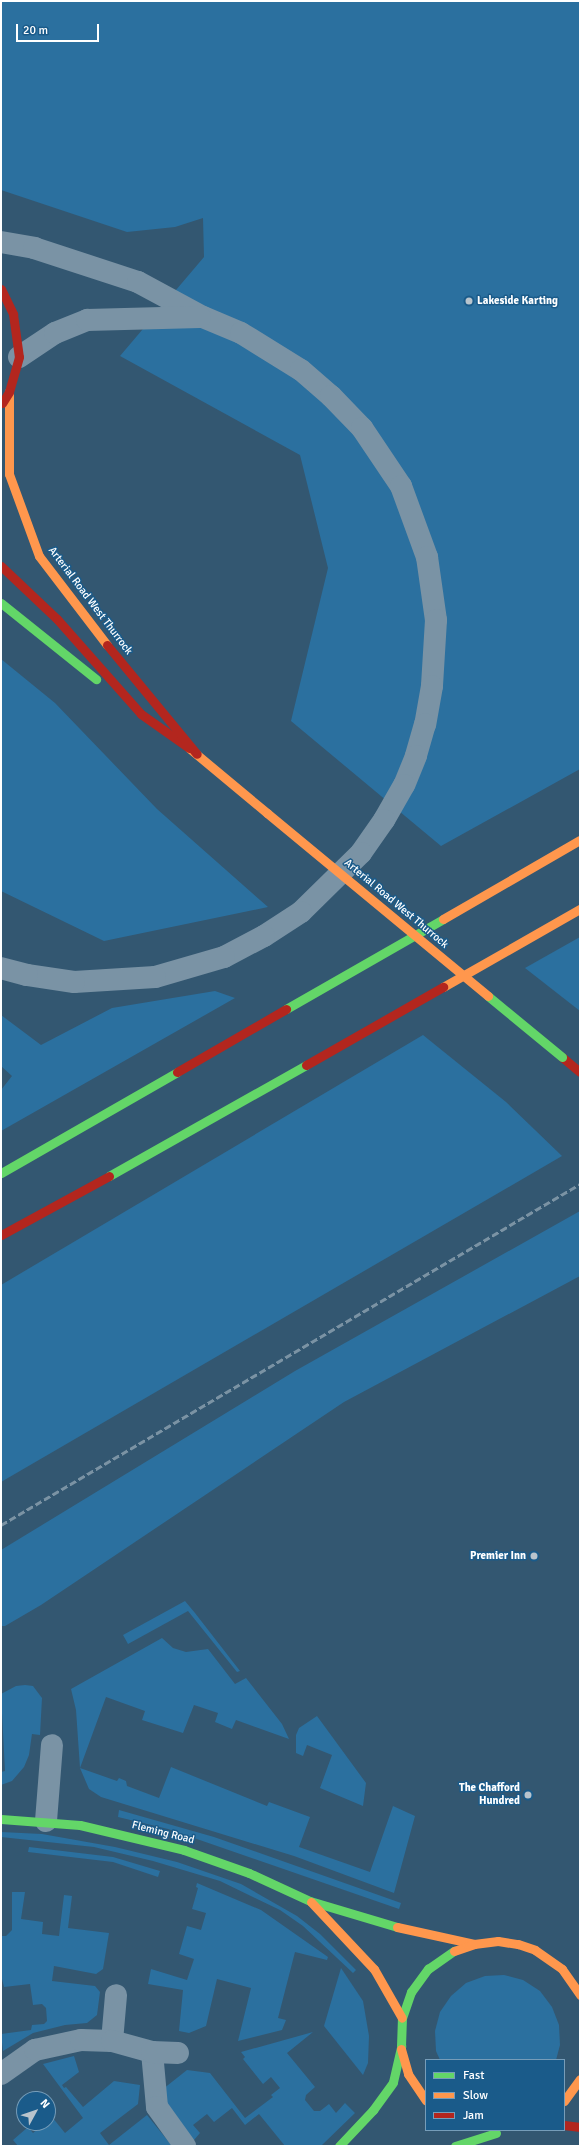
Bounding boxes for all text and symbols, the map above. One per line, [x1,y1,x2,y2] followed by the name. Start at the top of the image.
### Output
[18,16,101,42] scale bar
[23,23,48,38] text: 20 m
[477,294,558,308] place label: Lakeside Karting
[464,296,474,306] marker: Lakeside Karting
[45,544,135,658] street label: Arterial Road West Thurrock
[341,857,451,951] street label: Arterial Road West Thurrock
[470,1549,526,1563] place label: Premier Inn
[529,1551,539,1561] marker: Premier Inn
[459,1782,520,1808] place label: The Chafford Hundred
[523,1790,533,1800] marker: The Chafford Hundred
[130,1819,196,1847] street label: Fleming Road
[425,2059,565,2131] legend
[463,2068,484,2083] text: Fast
[463,2088,488,2103] text: Slow
[16,2091,56,2131] north arrow
[37,2096,52,2111] text: N
[463,2108,484,2123] text: Jam

